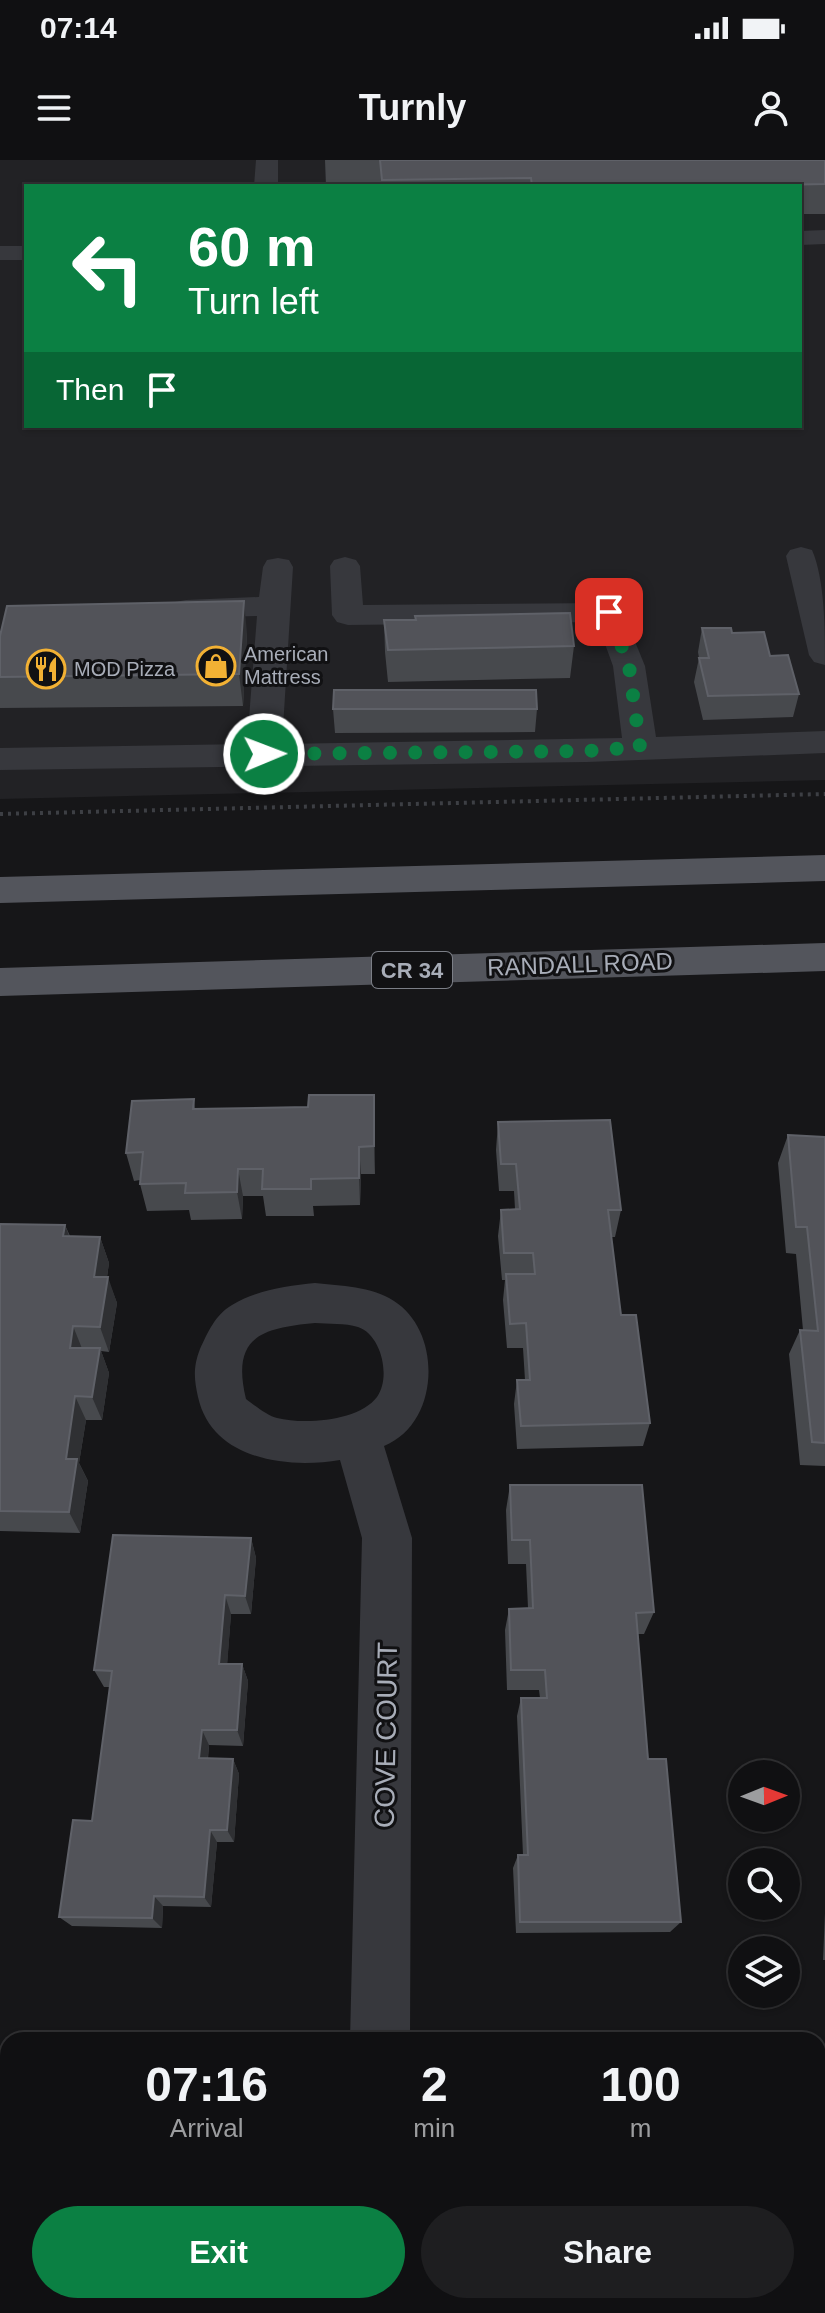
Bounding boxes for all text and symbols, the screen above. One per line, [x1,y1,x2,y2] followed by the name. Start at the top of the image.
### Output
[40,11,117,44] text: 07:14
[32,86,76,130] icon: menu
[749,86,793,130] icon: person
[359,87,466,128] text: Turnly
[188,215,316,278] text: 60 m
[56,216,160,320] icon: left
[188,281,319,322] text: Turn left
[140,368,184,412] icon: arrive
[56,373,124,406] text: Then
[575,578,643,646] pin
[587,590,631,634] icon: arrive
[244,643,328,688] place label: American Mattress
[195,645,237,687] shop icon: American Mattress
[25,648,67,690] restaurant icon: MOD Pizza
[74,658,176,680] place label: MOD Pizza
[222,712,306,796] position arrow
[487,947,673,981] street label: RANDALL ROAD
[372,952,452,988] road number: CR 34
[369,1642,403,1828] street label: COVE COURT
[728,1760,800,1832] north arrow
[728,1760,800,2008] map controls
[728,1848,800,1920] button: search
[728,1936,800,2008] button: layers
[145,2058,268,2111] text: 07:16
[421,2058,448,2111] text: 2
[601,2058,681,2111] text: 100
[170,2113,244,2143] text: Arrival
[413,2113,455,2143] text: min
[630,2113,651,2143] text: m
[32,2206,405,2298] button: Exit
[421,2206,794,2298] button: Share

